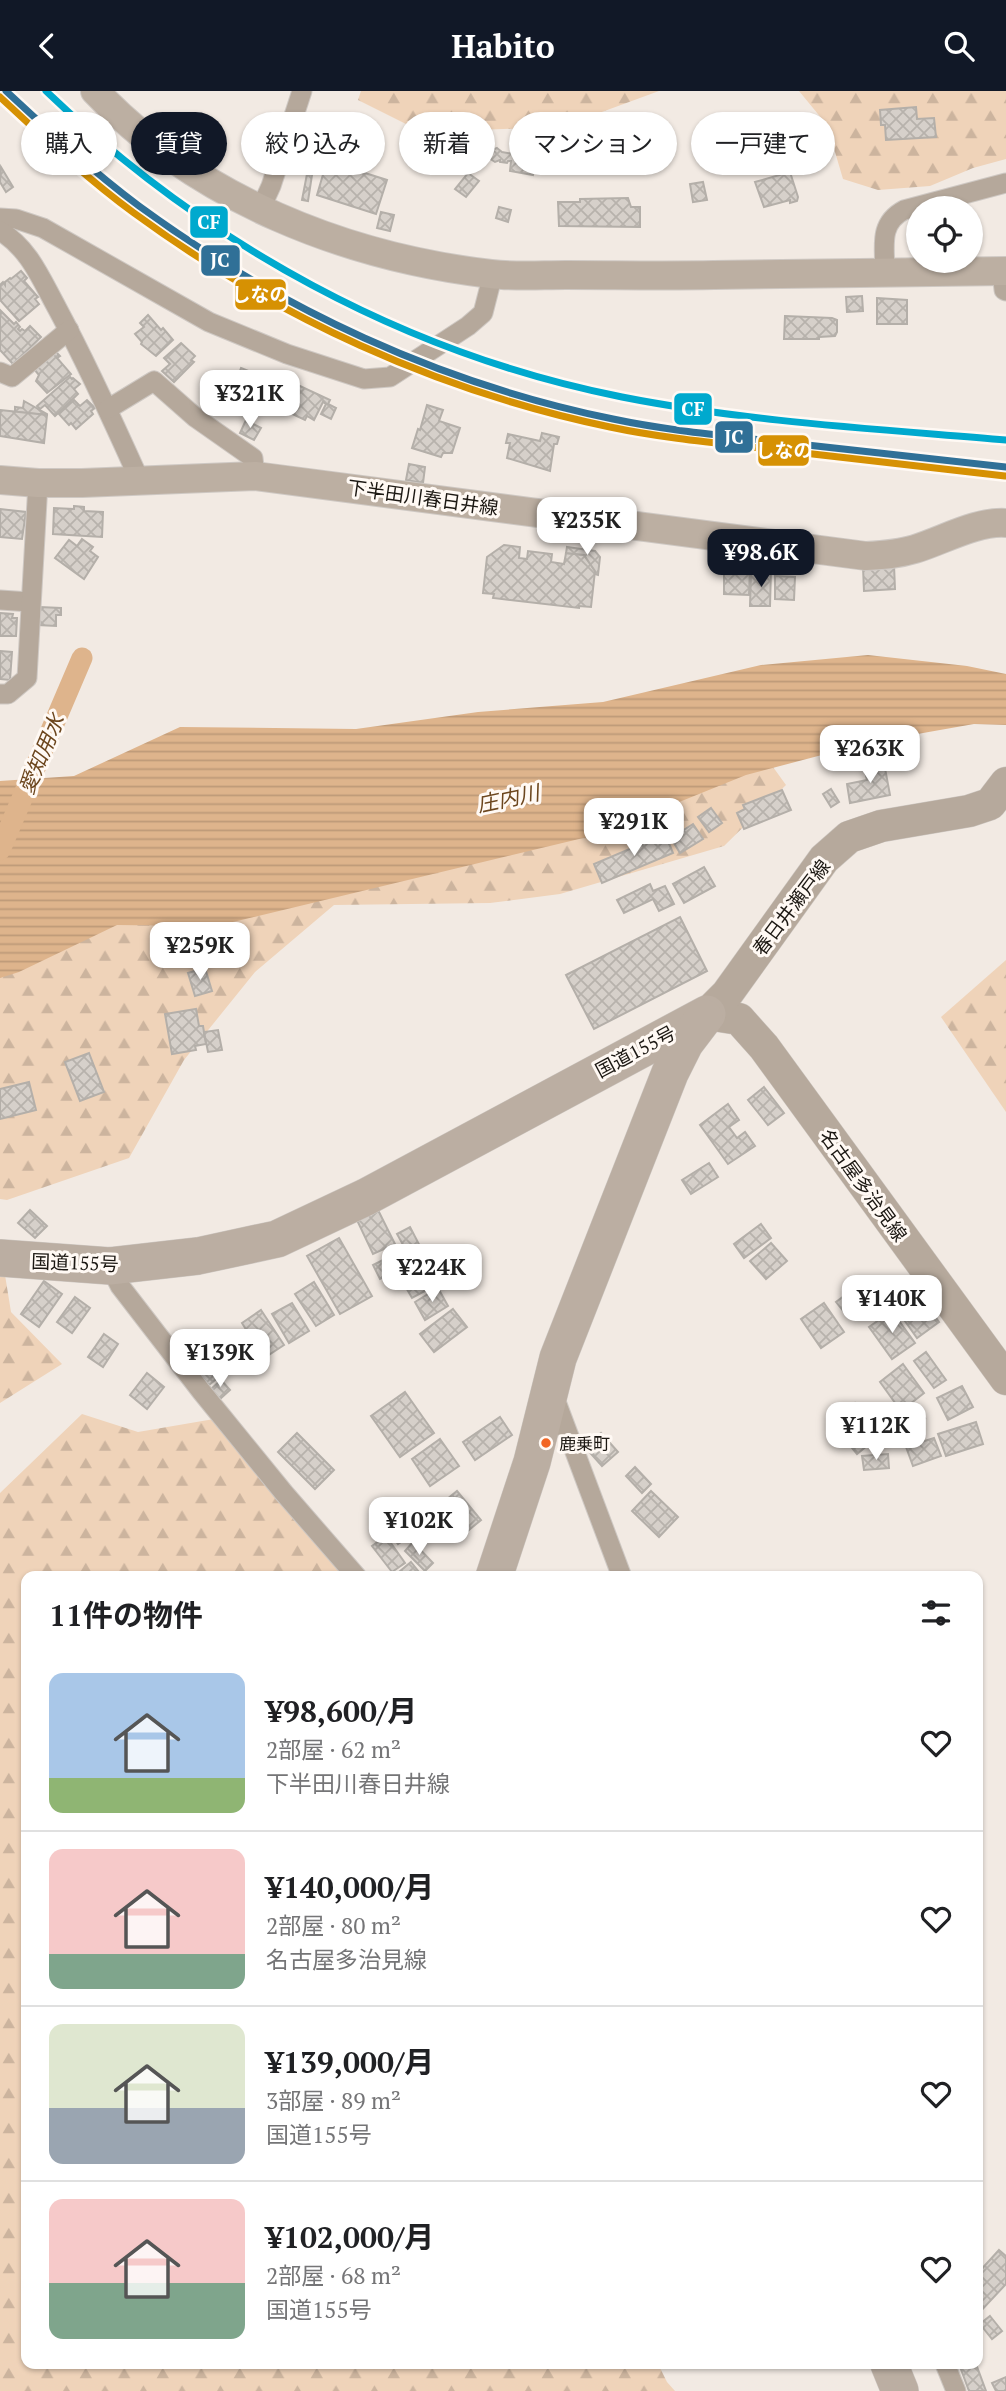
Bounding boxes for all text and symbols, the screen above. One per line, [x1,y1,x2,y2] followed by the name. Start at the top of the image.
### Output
[451,25,555,67] text: Habito
[28,27,66,65] icon: back
[940,27,978,65] icon: search
[21,112,117,175] chip: 購入
[131,112,227,175] chip: 賃貸
[241,112,385,175] chip: 絞り込み
[399,112,495,175] chip: 新着
[509,112,677,175] chip: マンション
[691,112,835,175] chip: 一戸建て
[906,196,983,273] map controls
[906,196,983,273] button: locate
[189,205,229,239] line badge: CF
[197,209,221,234] text: CF
[200,244,241,277] line badge: JC
[210,247,230,272] text: JC
[234,278,287,311] line badge: しなの
[231,281,289,306] text: しなの
[201,371,299,430] pin: ¥321K
[216,377,284,408] text: ¥321K
[673,392,713,426] line badge: CF
[681,396,705,421] text: CF
[714,420,754,454] line badge: JC
[724,424,744,449] text: JC
[757,434,810,467] line badge: しなの
[755,437,813,462] text: しなの
[346,474,500,520] street label: 下半田川春日井線
[538,497,636,557] pin: ¥235K
[553,504,621,535] text: ¥235K
[704,529,818,589] pin: ¥98.6K
[723,536,799,567] text: ¥98.6K
[12,708,71,798] water label: 愛知用水
[821,725,919,785] pin: ¥263K
[836,732,904,763] text: ¥263K
[474,777,544,818] water label: 庄内川
[585,799,683,858] pin: ¥291K
[600,805,668,836] text: ¥291K
[747,854,835,960] street label: 春日井瀬戸線
[151,923,249,982] pin: ¥259K
[166,929,234,960] text: ¥259K
[591,1019,679,1083] street label: 国道155号
[815,1124,913,1246] street label: 名古屋多治見線
[383,1245,481,1304] pin: ¥224K
[31,1248,119,1276] street label: 国道155号
[398,1251,466,1282] text: ¥224K
[843,1275,941,1335] pin: ¥140K
[858,1282,926,1313] text: ¥140K
[171,1329,269,1389] pin: ¥139K
[186,1336,254,1367] text: ¥139K
[827,1403,925,1462] pin: ¥112K
[842,1409,910,1440] text: ¥112K
[559,1432,610,1455] place label: 鹿乗町
[539,1436,553,1450] marker: 鹿乗町
[370,1497,468,1557] pin: ¥102K
[385,1504,453,1535] text: ¥102K
[917,1594,955,1632] icon: filters
[49,1595,203,1635] text: 11件の物件
[266,1691,417,1731] text: ¥98,600/月
[105,1701,189,1785] icon: home
[917,1724,955,1762] icon: heart
[266,1734,401,1765] text: 2部屋 · 62 m²
[266,1768,450,1799] text: 下半田川春日井線
[266,1867,434,1907] text: ¥140,000/月
[105,1877,189,1961] icon: home
[917,1900,955,1938] icon: heart
[266,1910,401,1941] text: 2部屋 · 80 m²
[266,1944,427,1975] text: 名古屋多治見線
[266,2042,434,2082] text: ¥139,000/月
[105,2052,189,2136] icon: home
[917,2075,955,2113] icon: heart
[266,2085,401,2116] text: 3部屋 · 89 m²
[266,2119,372,2150] text: 国道155号
[266,2217,434,2257] text: ¥102,000/月
[105,2227,189,2311] icon: home
[917,2250,955,2288] icon: heart
[266,2260,401,2291] text: 2部屋 · 68 m²
[266,2294,372,2325] text: 国道155号

